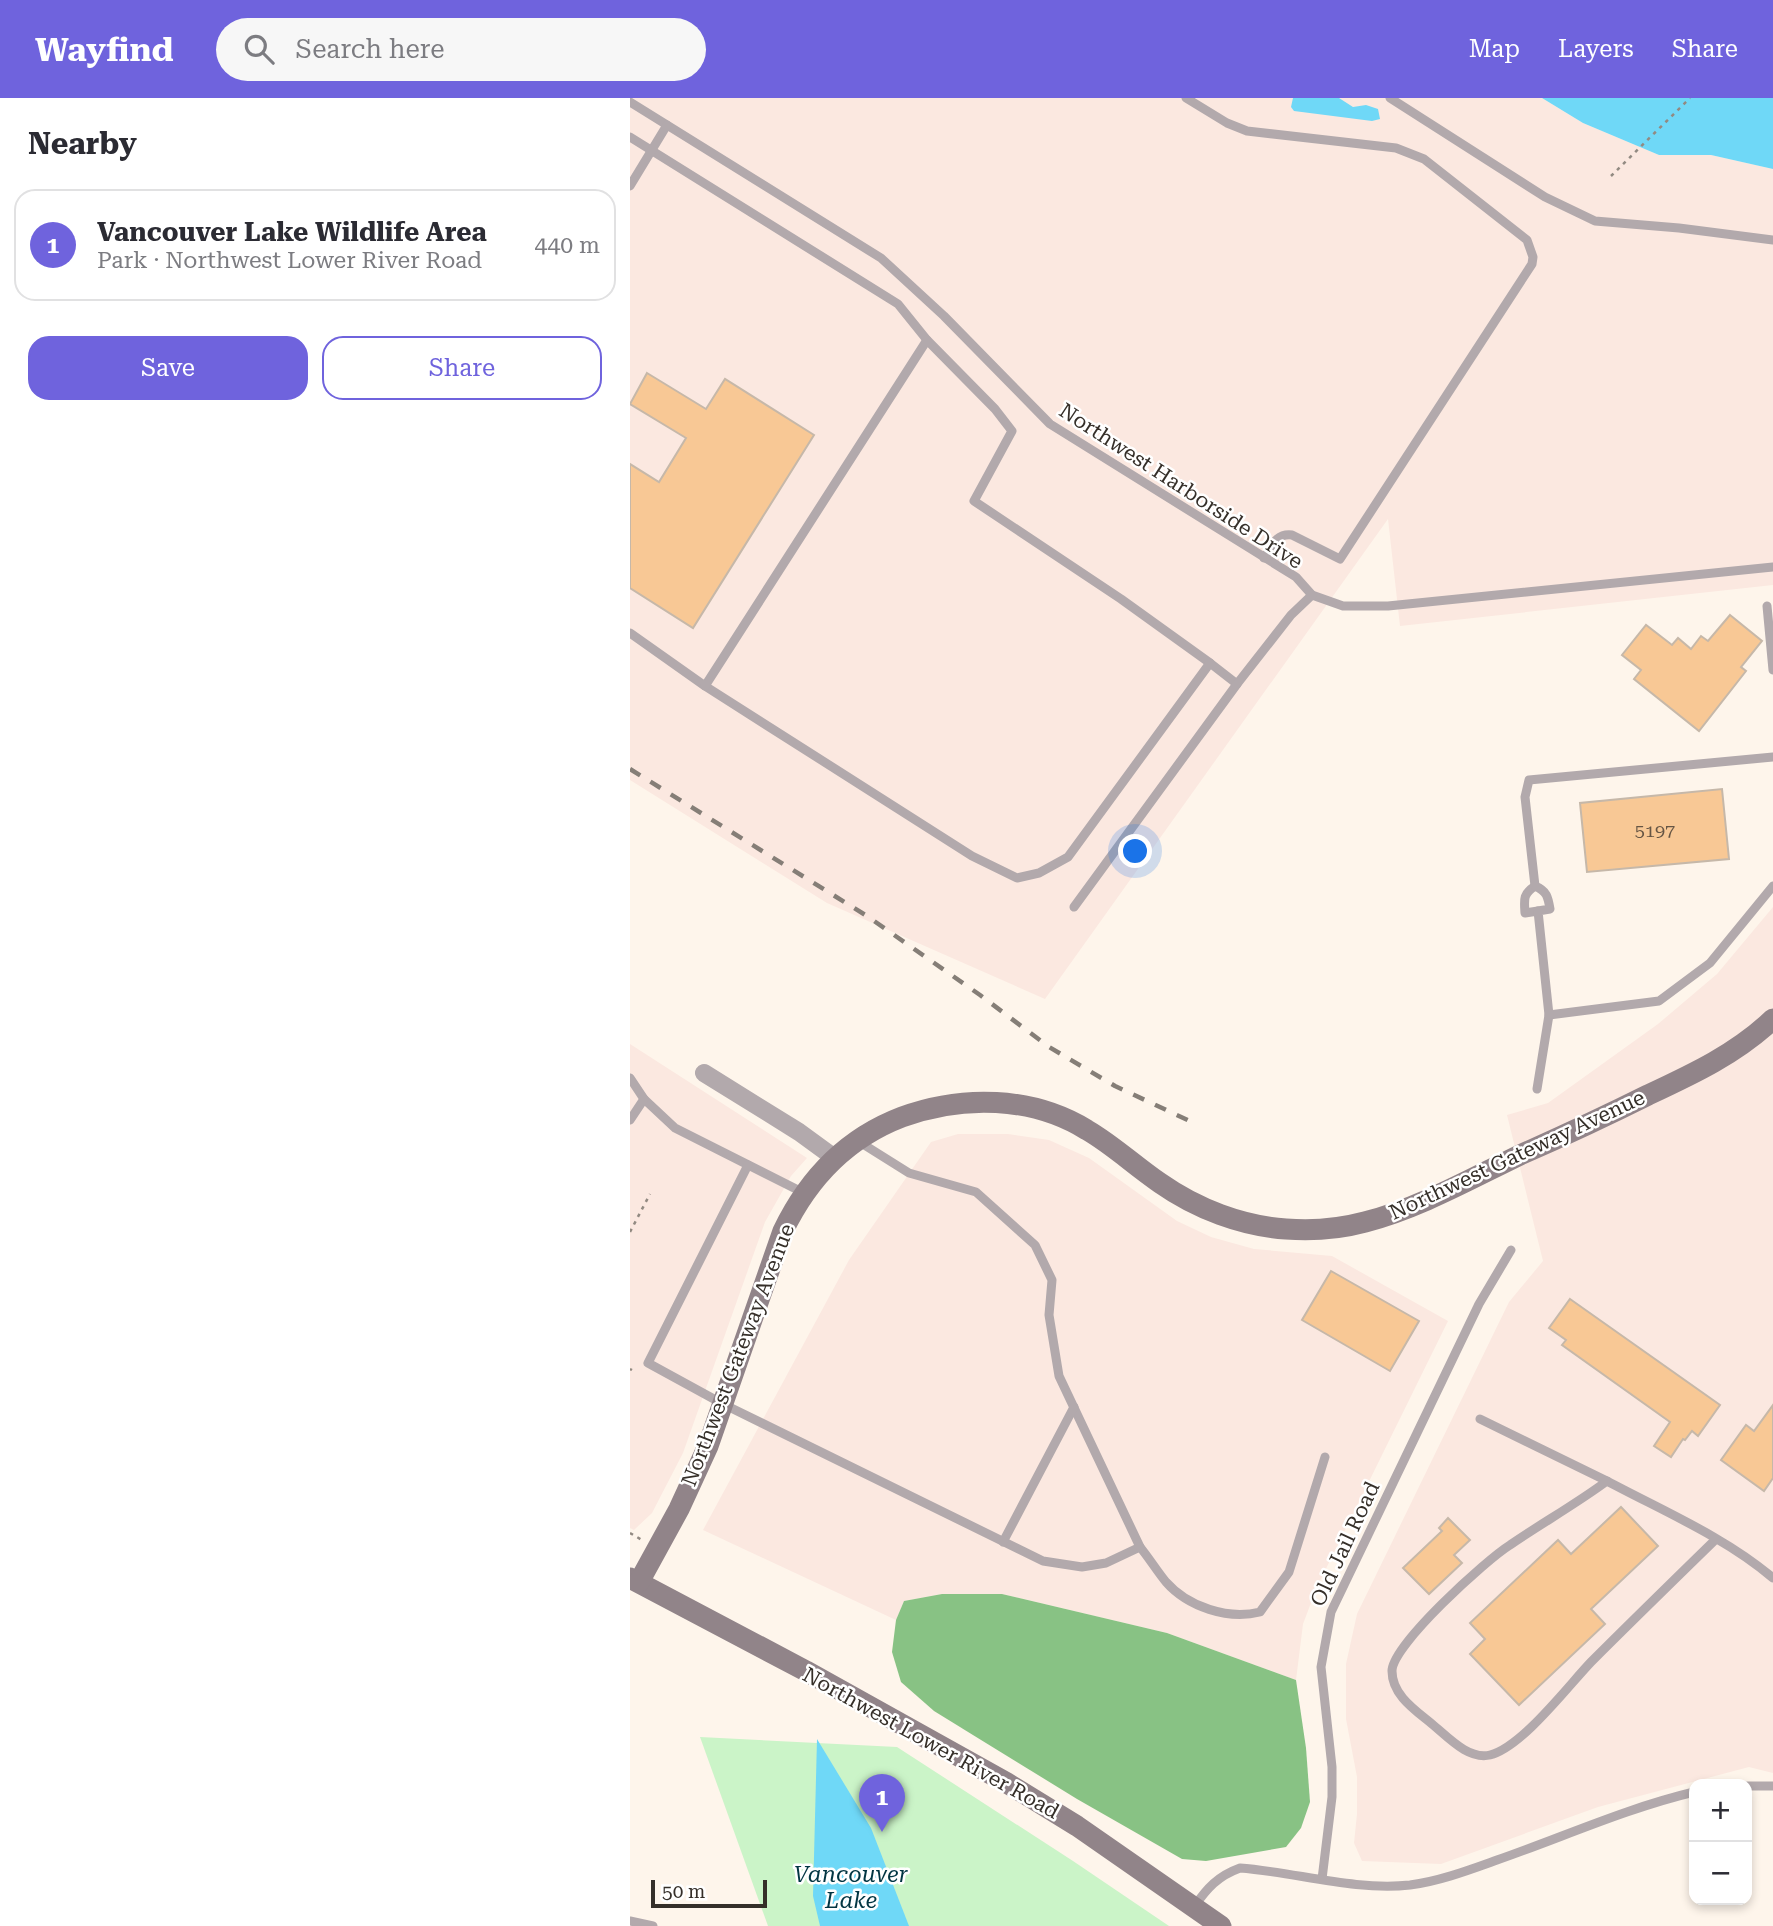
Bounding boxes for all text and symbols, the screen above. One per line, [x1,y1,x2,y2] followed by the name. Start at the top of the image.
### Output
[216,18,706,81] search box
[35,30,174,69] text: Wayfind
[240,30,278,68] icon: search
[296,34,445,64] text: Search here
[1469,35,1520,63] text: Map
[1558,35,1634,63] text: Layers
[1672,35,1738,63] text: Share
[28,126,137,161] text: Nearby
[97,217,487,247] text: Vancouver Lake Wildlife Area
[47,232,59,259] text: 1
[535,232,600,259] text: 440 m
[97,247,482,274] text: Park · Northwest Lower River Road
[28,336,308,400] button: Save
[322,336,602,400] button: Share
[1055,398,1307,574] street label: Northwest Harborside Drive
[1635,820,1675,841] house number: 5197
[1118,834,1152,868] your location
[1386,1085,1648,1225] street label: Northwest Gateway Avenue
[677,1221,799,1489] street label: Northwest Gateway Avenue
[1306,1477,1385,1610] street label: Old Jail Road
[799,1662,1064,1824] street label: Northwest Lower River Road
[859,1774,905,1832] pin: 1
[1689,1779,1752,1905] map controls
[1689,1779,1752,1842] button: +
[1689,1842,1752,1905] button: −
[794,1861,909,1914] water label: Vancouver Lake
[651,1877,766,1909] scale bar
[662,1880,705,1903] text: 50 m

